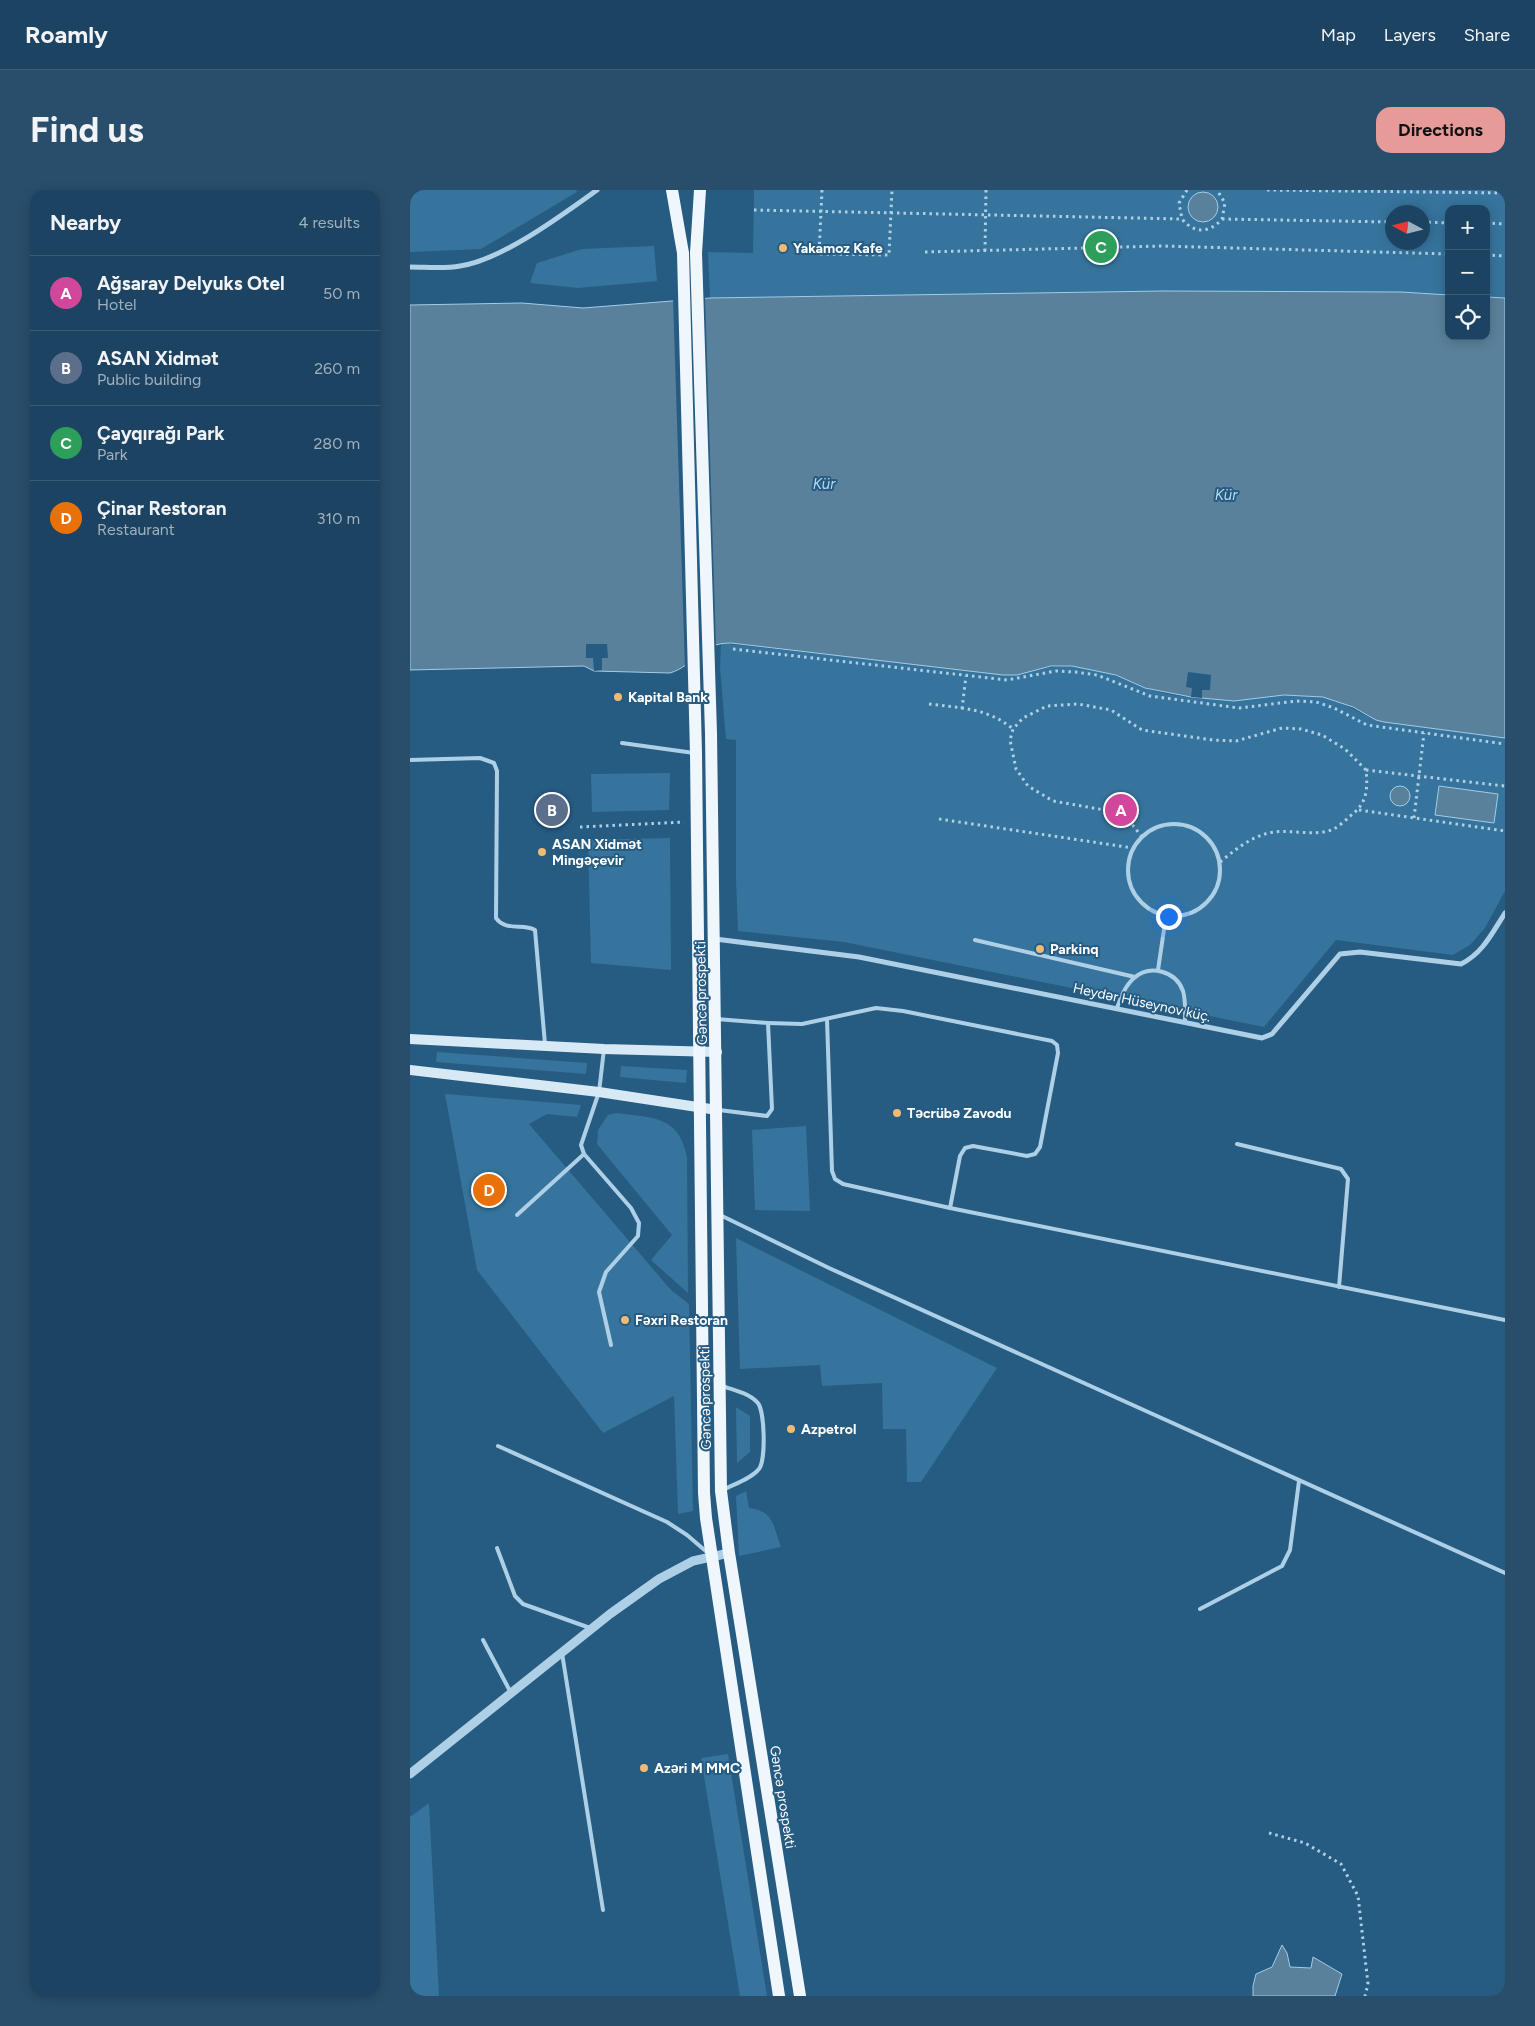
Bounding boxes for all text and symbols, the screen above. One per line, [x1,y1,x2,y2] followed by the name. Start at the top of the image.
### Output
[25,20,108,49] text: Roamly
[1321,24,1356,46] text: Map
[1384,24,1436,46] text: Layers
[1464,24,1510,46] text: Share
[1376,107,1505,153] button: Directions
[30,109,144,151] text: Find us
[1385,205,1430,250] north arrow
[1445,205,1490,340] map controls
[1445,205,1490,250] button: +
[50,210,121,235] text: Nearby
[299,213,360,232] text: 4 results
[1085,228,1117,266] pin: C
[793,240,883,257] place label: Yakamoz Kafe
[777,242,789,254] marker: Yakamoz Kafe
[1445,250,1490,295] button: −
[97,272,285,295] text: Ağsaray Delyuks Otel
[60,284,72,303] text: A
[323,284,360,303] text: 50 m
[97,295,137,314] text: Hotel
[1445,295,1490,340] button: locate
[97,347,219,370] text: ASAN Xidmət
[61,359,71,378] text: B
[314,359,360,378] text: 260 m
[97,370,201,389] text: Public building
[97,422,225,445] text: Çayqırağı Park
[60,434,72,453] text: C
[313,434,360,453] text: 280 m
[97,445,127,464] text: Park
[813,475,836,493] water label: Kür
[1215,486,1238,504] water label: Kür
[97,497,227,520] text: Çinar Restoran
[60,509,72,528] text: D
[317,509,360,528] text: 310 m
[97,520,175,539] text: Restaurant
[628,689,708,706] place label: Kapital Bank
[612,691,624,703] marker: Kapital Bank
[536,791,568,829] pin: B
[1105,791,1137,829] pin: A
[552,836,642,869] place label: ASAN Xidmət Mingəçevir
[536,846,548,858] marker: ASAN Xidmət Mingəçevir
[1156,904,1182,930] your location
[692,941,711,1045] street label: Gəncə prospekti
[1050,941,1099,958] place label: Parkinq
[1034,943,1046,955] marker: Parkinq
[1071,980,1213,1025] street label: Heydər Hüseynov küç.
[907,1105,1011,1122] place label: Təcrübə Zavodu
[891,1107,903,1119] marker: Təcrübə Zavodu
[473,1171,505,1209] pin: D
[635,1312,728,1329] place label: Fəxri Restoran
[619,1314,631,1326] marker: Fəxri Restoran
[696,1346,715,1450] street label: Gəncə prospekti
[801,1421,856,1438] place label: Azpetrol
[785,1423,797,1435] marker: Azpetrol
[766,1744,799,1850] street label: Gəncə prospekti
[654,1760,740,1777] place label: Azəri M MMC
[638,1762,650,1774] marker: Azəri M MMC

